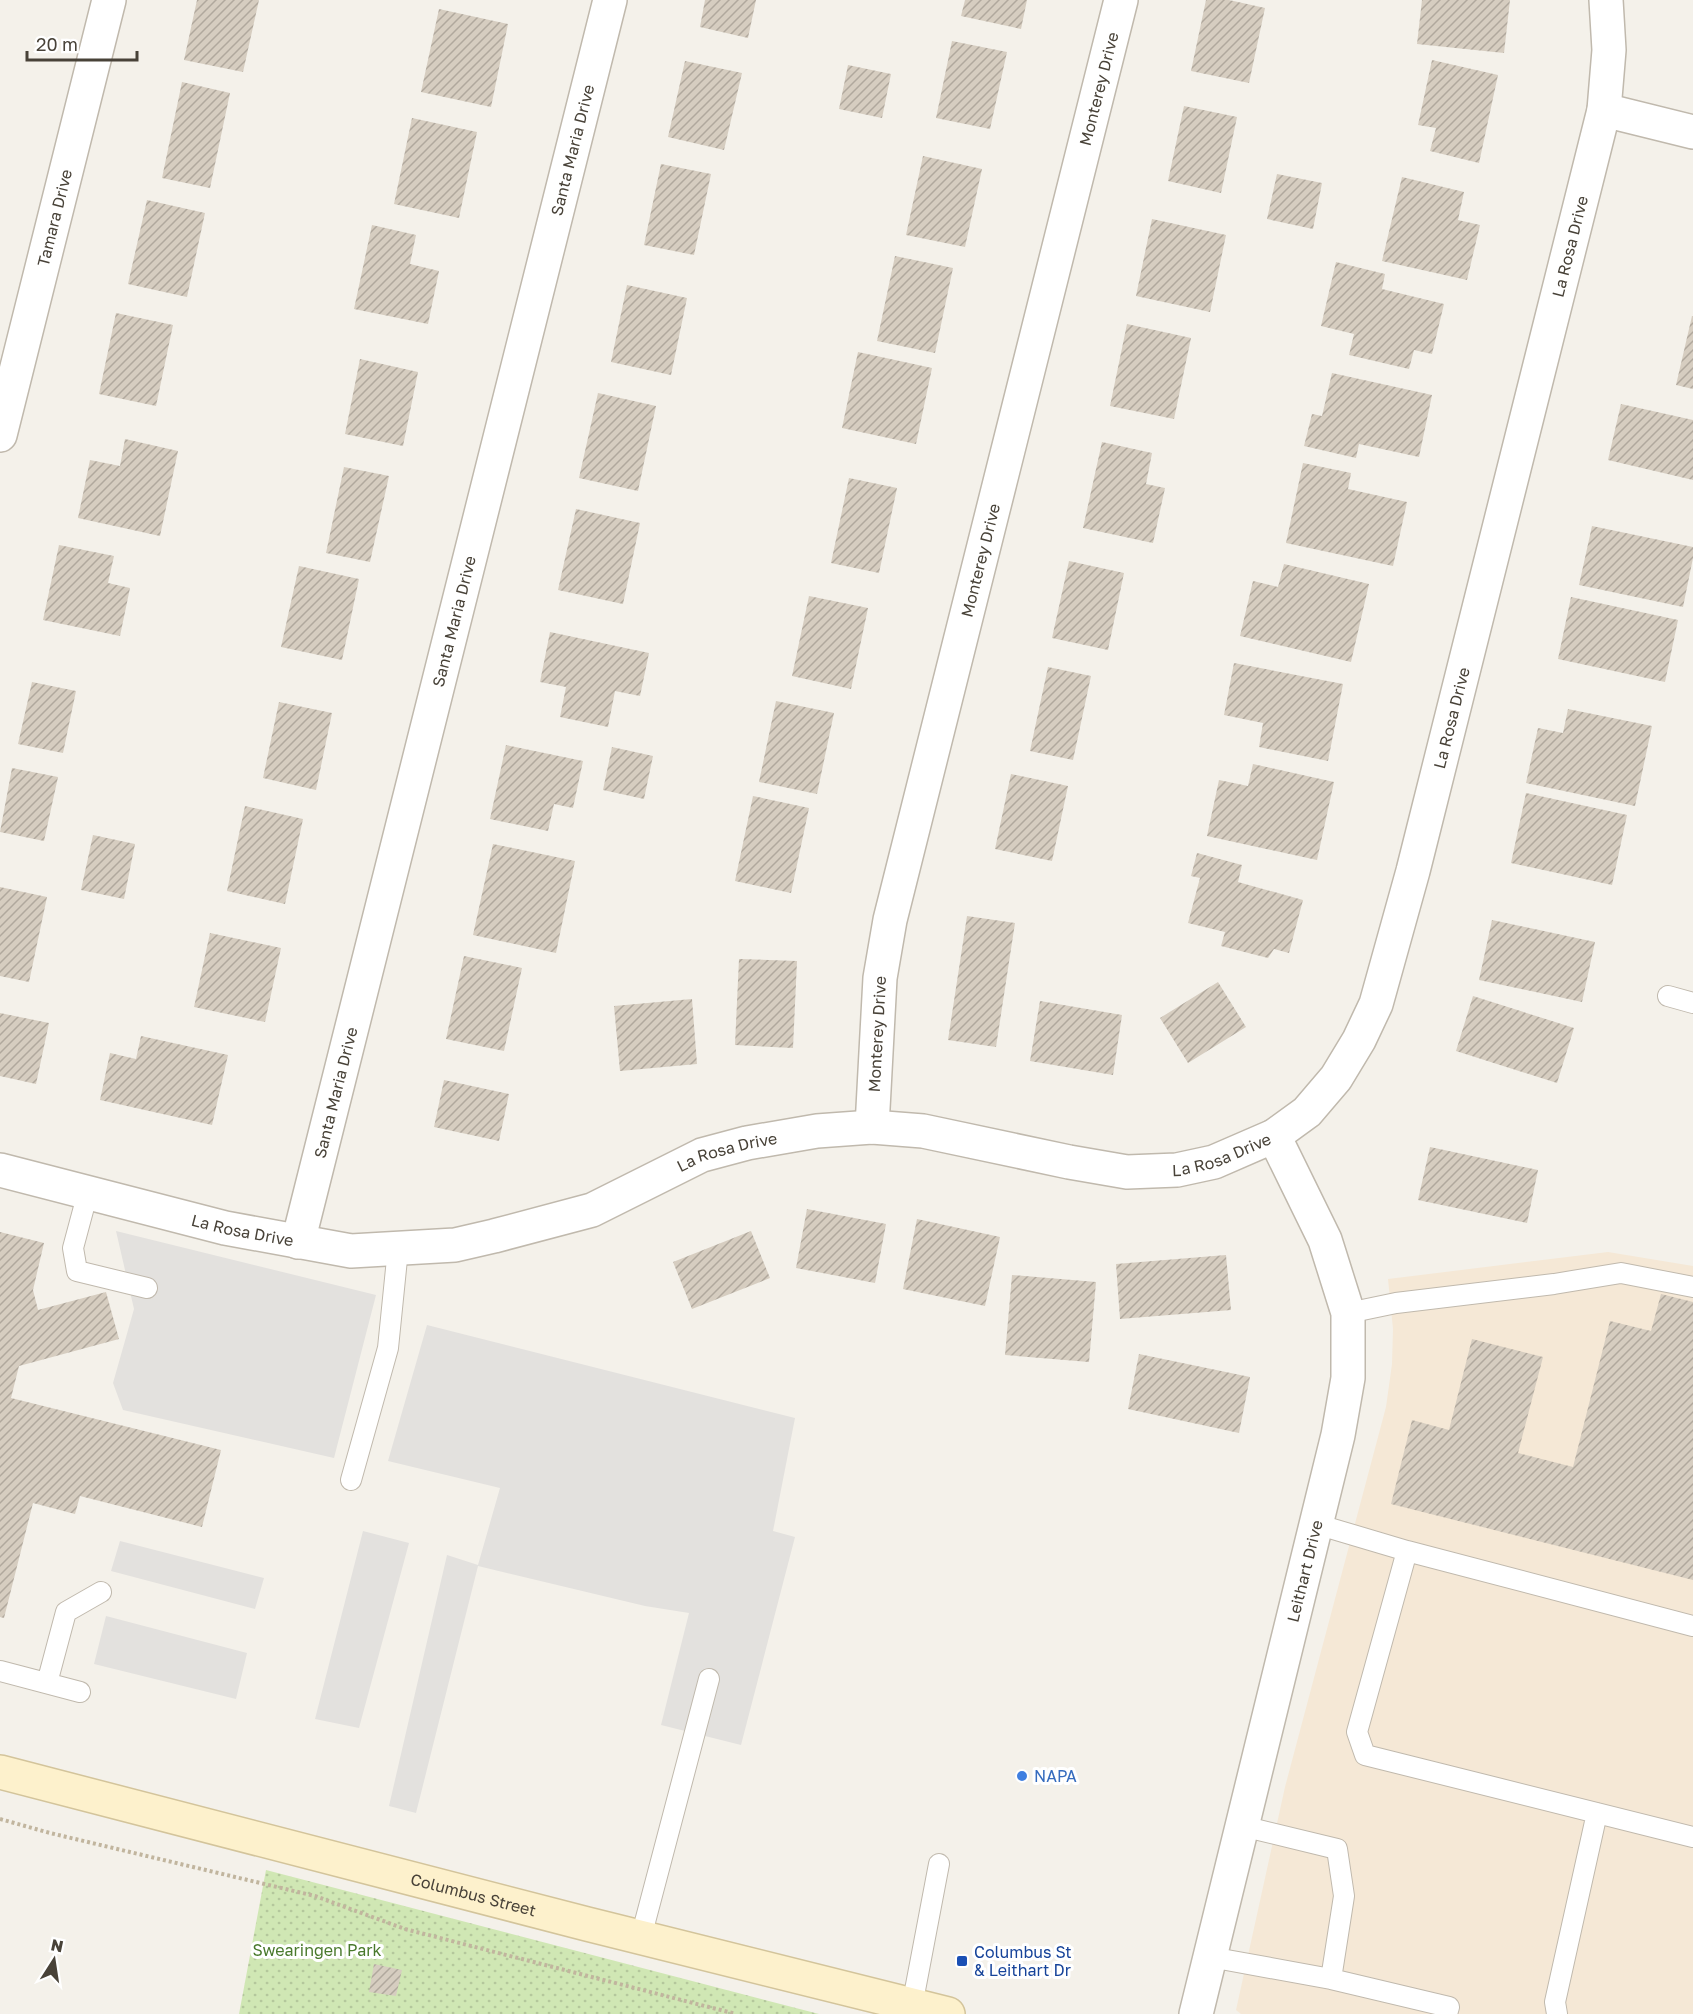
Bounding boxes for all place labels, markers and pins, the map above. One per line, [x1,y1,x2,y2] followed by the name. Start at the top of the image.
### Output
[1034,1766,1077,1786] place label: NAPA
[1015,1769,1029,1783] marker: NAPA
[974,1942,1072,1980] place label: Columbus St & Leithart Dr
[955,1954,969,1968] marker: Columbus St & Leithart Dr

